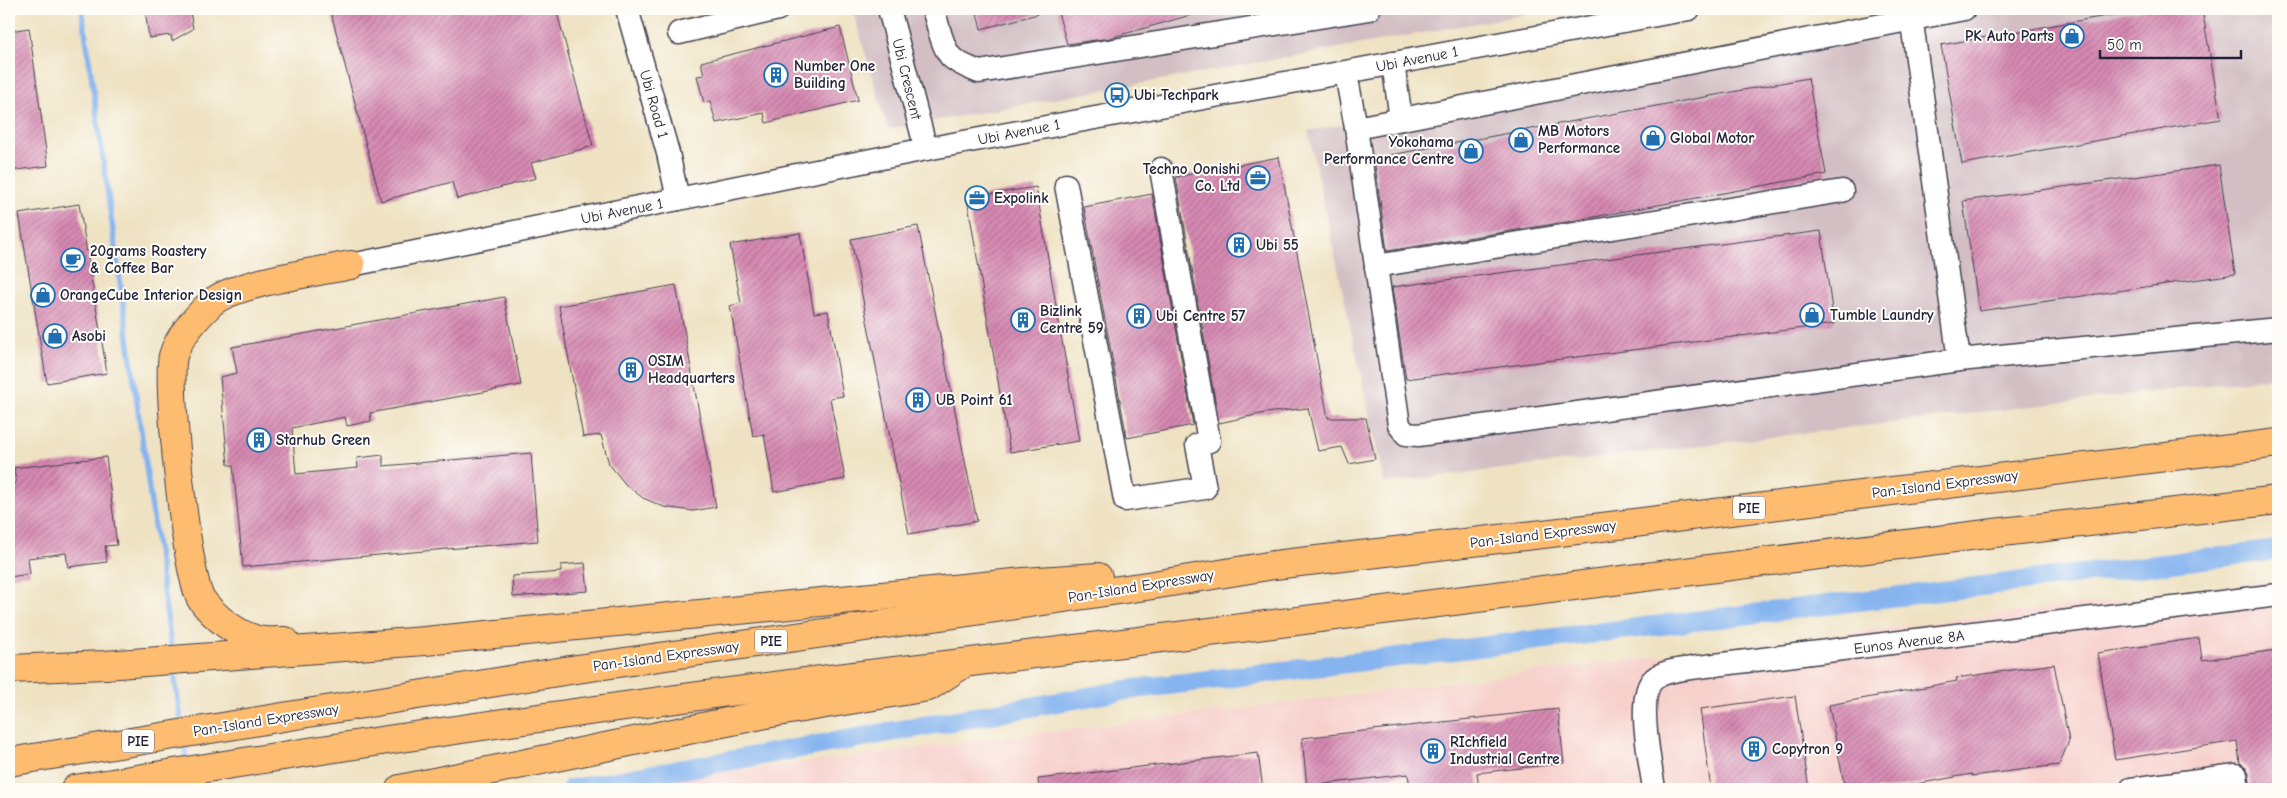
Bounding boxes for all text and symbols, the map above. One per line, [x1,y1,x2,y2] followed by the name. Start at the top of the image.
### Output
[2059,23,2085,49] shop icon: PK Auto Parts
[1965,27,2054,45] place label: PK Auto Parts
[2100,28,2241,60] scale bar
[2107,36,2142,54] text: 50 m
[888,37,926,122] street label: Ubi Crescent
[1374,42,1460,76] street label: Ubi Avenue 1
[794,57,875,92] place label: Number One Building
[763,62,789,88] building icon: Number One Building
[636,68,672,140] street label: Ubi Road 1
[1104,82,1130,108] bus stop icon: Ubi Techpark
[1134,86,1219,104] place label: Ubi Techpark
[976,115,1062,149] street label: Ubi Avenue 1
[1538,122,1620,157] place label: MB Motors Performance
[1640,125,1666,151] shop icon: Global Motor
[1508,127,1534,153] shop icon: MB Motors Performance
[1670,129,1754,147] place label: Global Motor
[1324,133,1454,168] place label: Yokohama Performance Centre
[1458,138,1484,164] shop icon: Yokohama Performance Centre
[1143,160,1240,195] place label: Techno Oonishi Co. Ltd
[1245,165,1271,191] office icon: Techno Oonishi Co. Ltd
[964,185,990,211] office icon: Expolink
[994,189,1049,207] place label: Expolink
[579,194,665,228] street label: Ubi Avenue 1
[1226,232,1252,258] building icon: Ubi 55
[1256,236,1299,254] place label: Ubi 55
[90,242,207,277] place label: 20grams Roastery & Coffee Bar
[60,247,86,273] cafe icon: 20grams Roastery & Coffee Bar
[30,282,56,308] shop icon: OrangeCube Interior Design
[60,286,242,304] place label: OrangeCube Interior Design
[1040,302,1104,337] place label: Bizlink Centre 59
[1799,302,1825,328] shop icon: Tumble Laundry
[1126,303,1152,329] building icon: Ubi Centre 57
[1830,306,1934,324] place label: Tumble Laundry
[1010,307,1036,333] building icon: Bizlink Centre 59
[1156,307,1246,325] place label: Ubi Centre 57
[42,323,68,349] shop icon: Asobi
[72,327,106,345] place label: Asobi
[648,352,735,387] place label: OSIM Headquarters
[618,357,644,383] building icon: OSIM Headquarters
[905,387,931,413] building icon: UB Point 61
[936,391,1012,409] place label: UB Point 61
[246,427,272,453] building icon: Starhub Green
[276,431,370,449] place label: Starhub Green
[1871,466,2019,502] street label: Pan-Island Expressway
[1733,496,1765,520] road number: PIE
[1469,516,1617,552] street label: Pan-Island Expressway
[1067,566,1215,606] street label: Pan-Island Expressway
[1853,626,1966,658] street label: Eunos Avenue 8A
[755,630,787,652] road number: PIE
[592,637,740,675] street label: Pan-Island Expressway
[192,700,340,740] street label: Pan-Island Expressway
[122,729,154,752] road number: PIE
[1450,733,1560,768] place label: RIchfield Industrial Centre
[1741,736,1767,762] building icon: Copytron 9
[1420,738,1446,764] building icon: RIchfield Industrial Centre
[1772,740,1843,758] place label: Copytron 9

